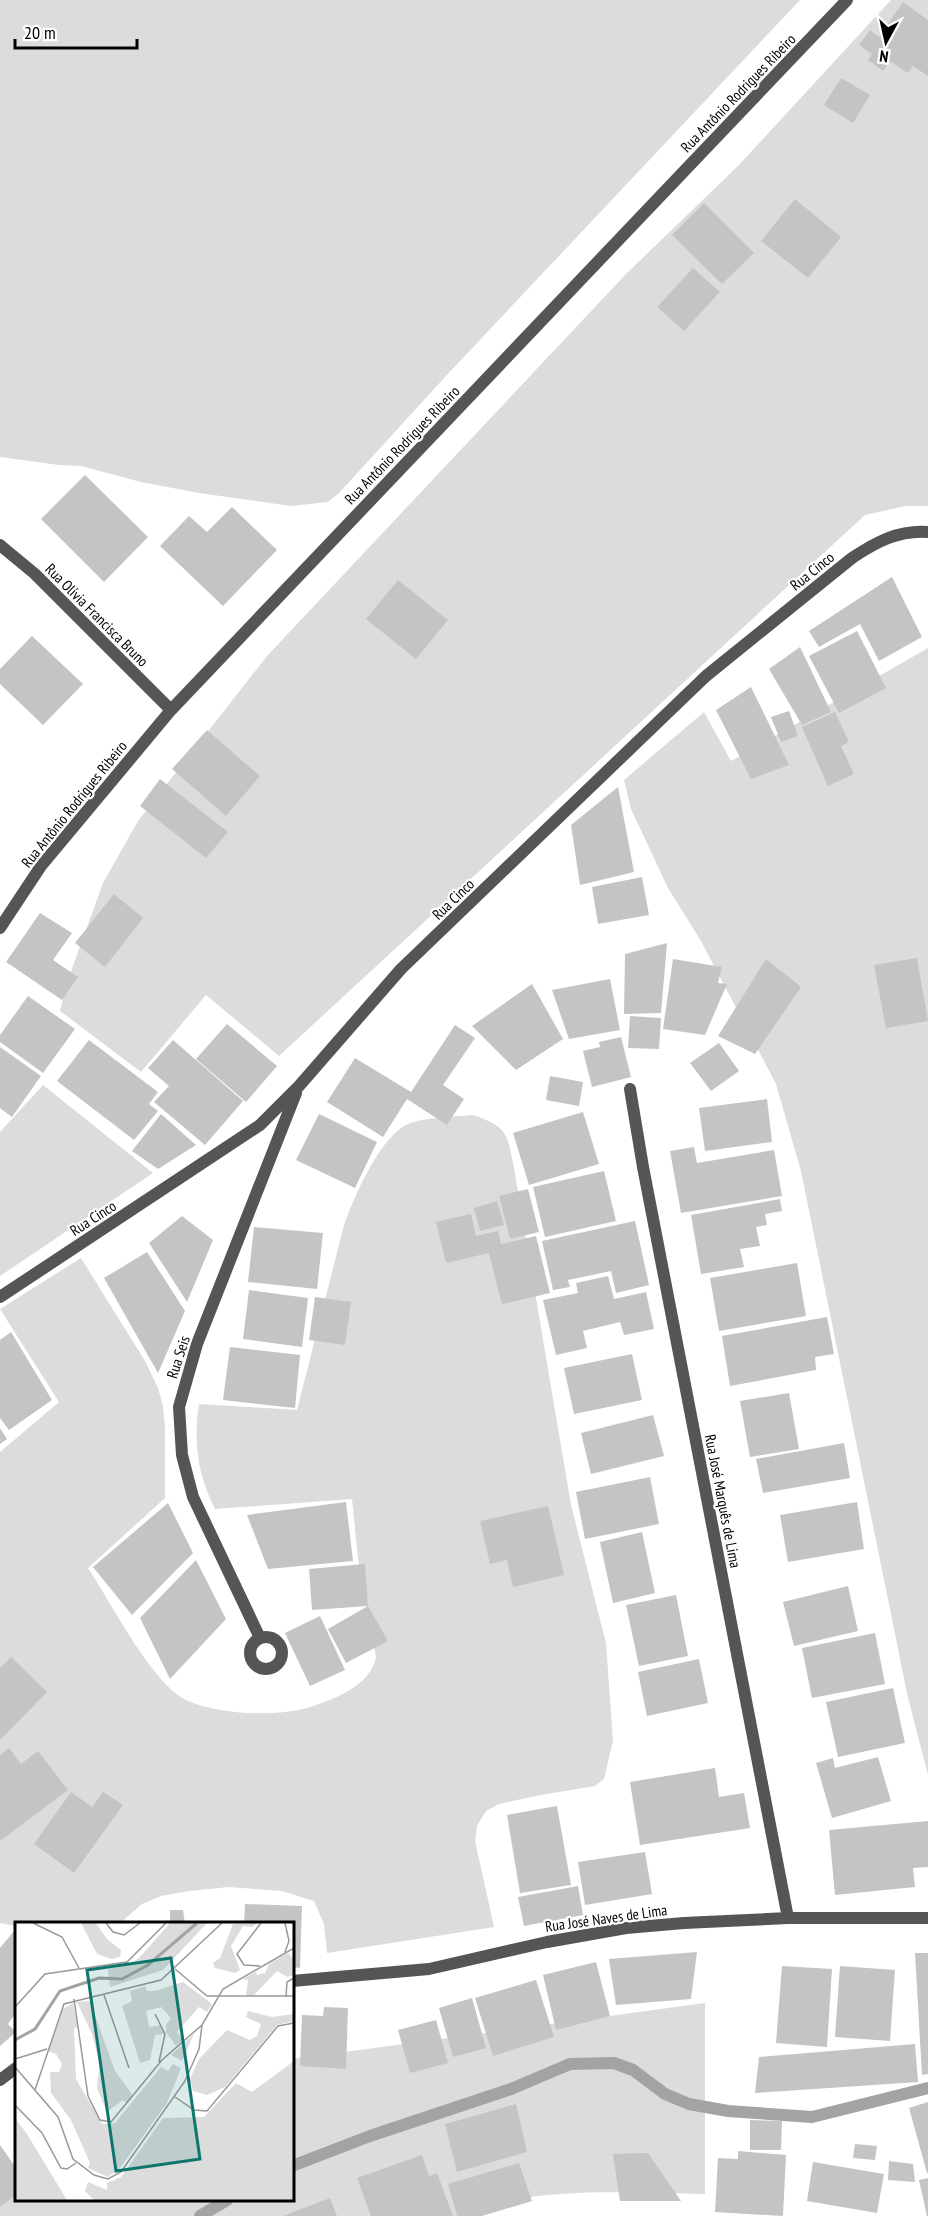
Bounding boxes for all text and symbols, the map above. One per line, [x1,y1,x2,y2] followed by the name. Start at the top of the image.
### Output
[15,12,136,50] scale bar
[856,12,916,72] north arrow
[24,21,56,44] text: 20 m
[676,30,800,156] street label: Rua Antônio Rodrigues Ribeiro
[878,46,890,67] text: N
[340,382,464,508] street label: Rua Antônio Rodrigues Ribeiro
[786,548,838,594] street label: Rua Cinco
[42,560,152,670] street label: Rua Olívia Francisca Bruno
[17,737,131,871] street label: Rua Antônio Rodrigues Ribeiro
[428,874,478,924] street label: Rua Cinco
[66,1196,120,1240] street label: Rua Cinco
[162,1333,194,1381] street label: Rua Seis
[701,1433,745,1569] street label: Rua José Marquês de Lima
[544,1900,668,1936] street label: Rua José Naves de Lima
[15,1922,294,2201] inset map

